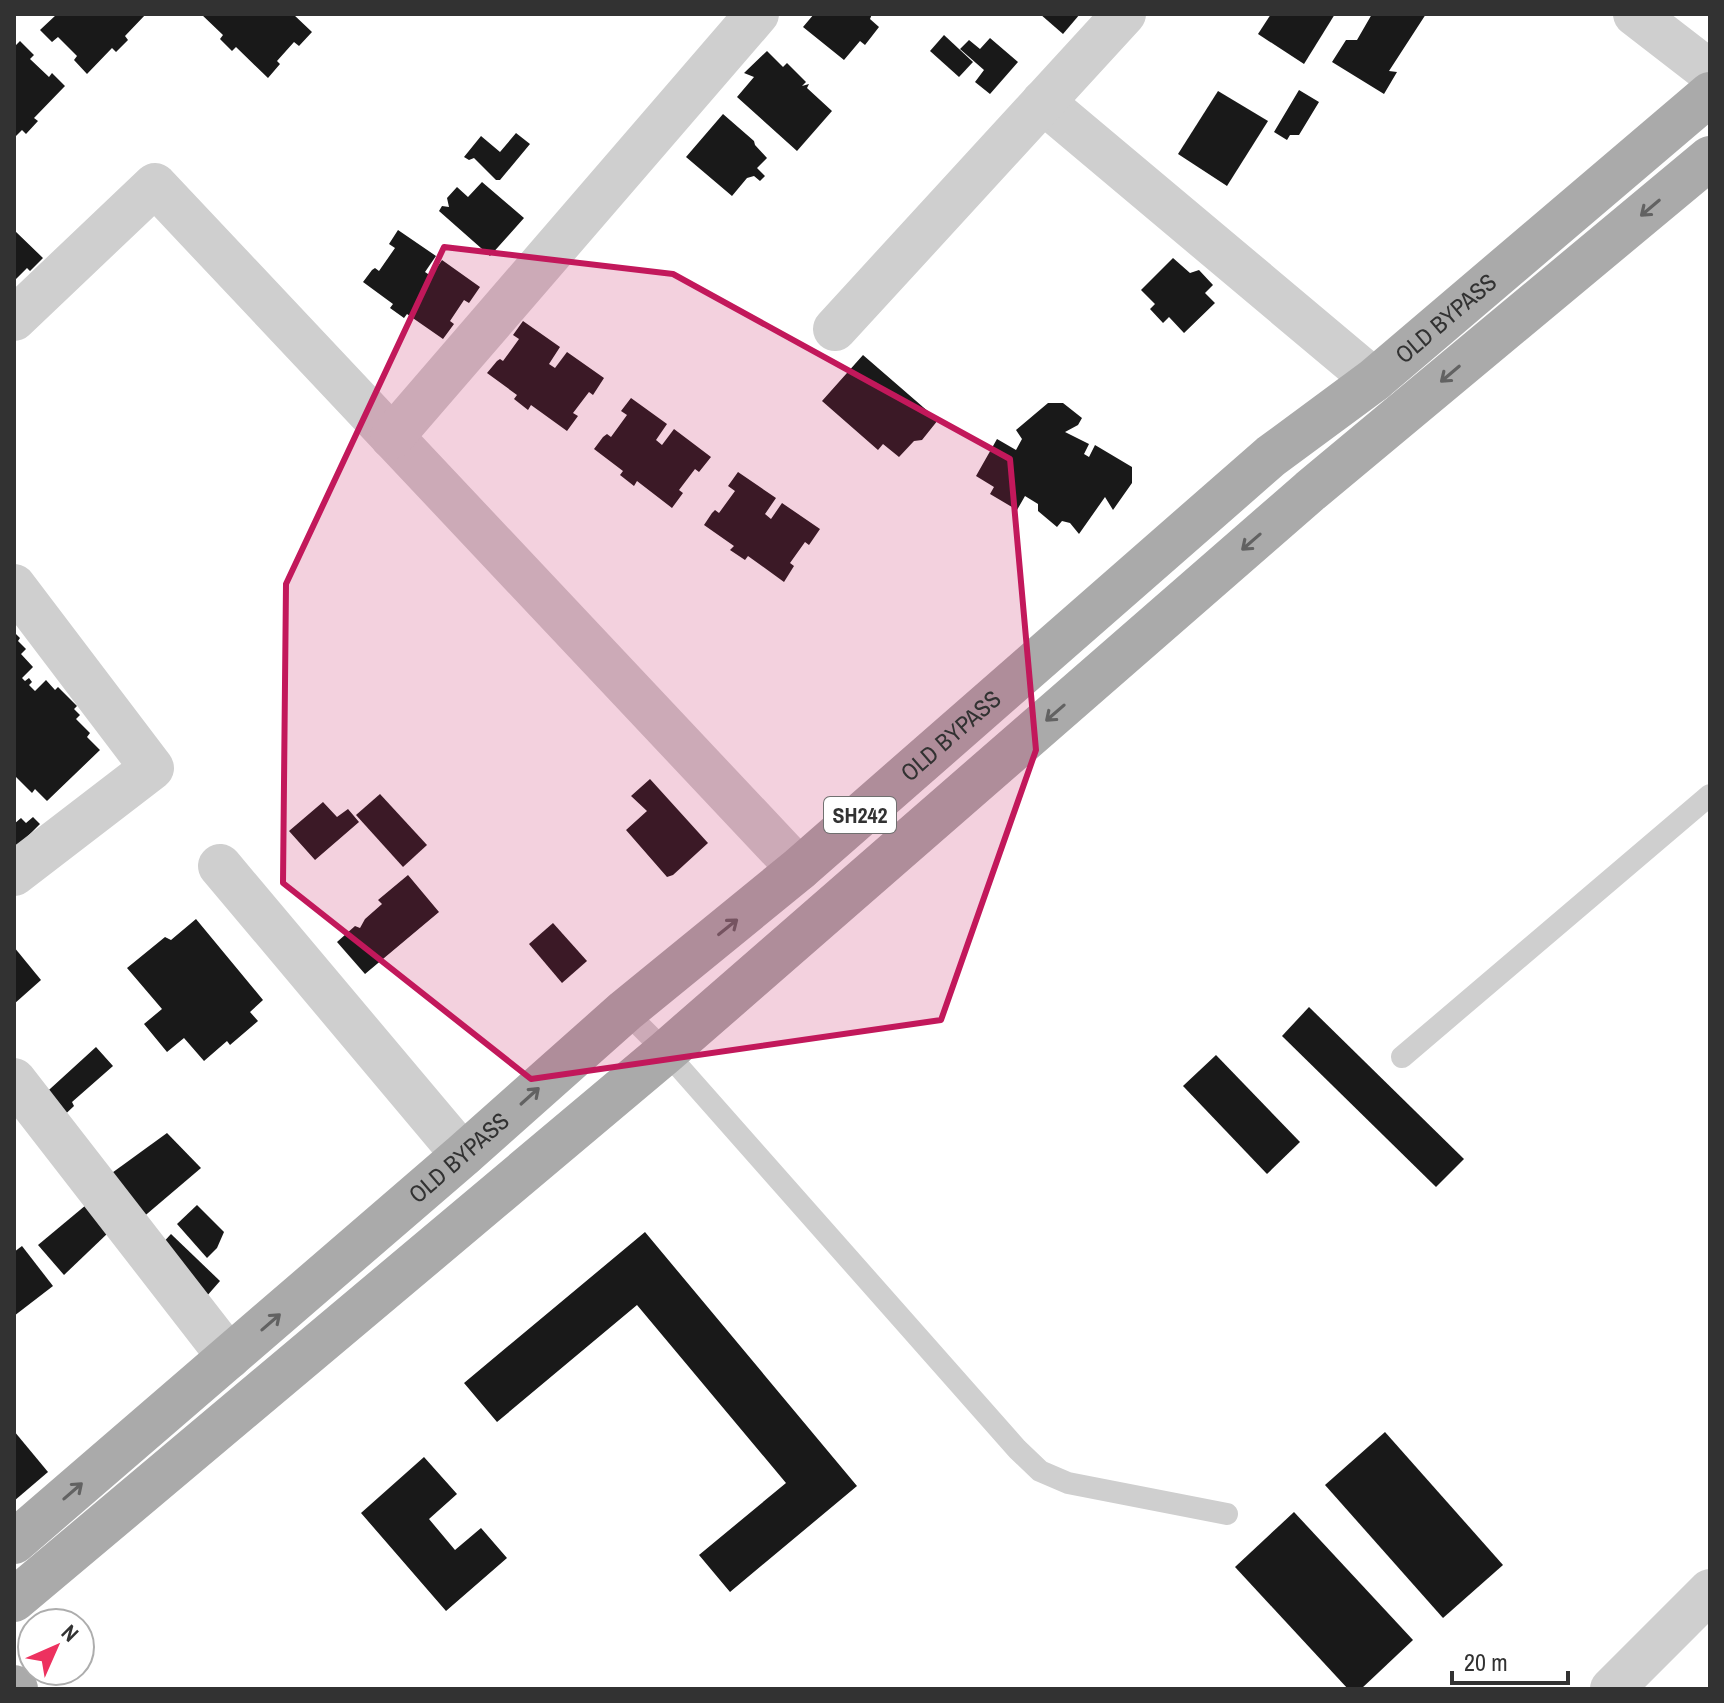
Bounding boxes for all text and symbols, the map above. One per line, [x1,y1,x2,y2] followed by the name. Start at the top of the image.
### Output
[1640,199,1661,217] one-way arrow
[1388,266,1503,370] street label: OLD BYPASS
[1440,365,1461,383] one-way arrow
[1242,533,1262,551] one-way arrow
[893,683,1007,788] street label: OLD BYPASS
[1046,703,1066,721] one-way arrow
[824,797,896,833] road number: SH242
[717,918,738,936] one-way arrow
[520,1087,540,1105] one-way arrow
[402,1104,516,1210] street label: OLD BYPASS
[260,1313,280,1331] one-way arrow
[63,1482,83,1500] one-way arrow
[16,1607,96,1687] north arrow
[55,1618,85,1648] text: N
[1452,1635,1568,1685] scale bar
[1464,1646,1508,1678] text: 20 m

